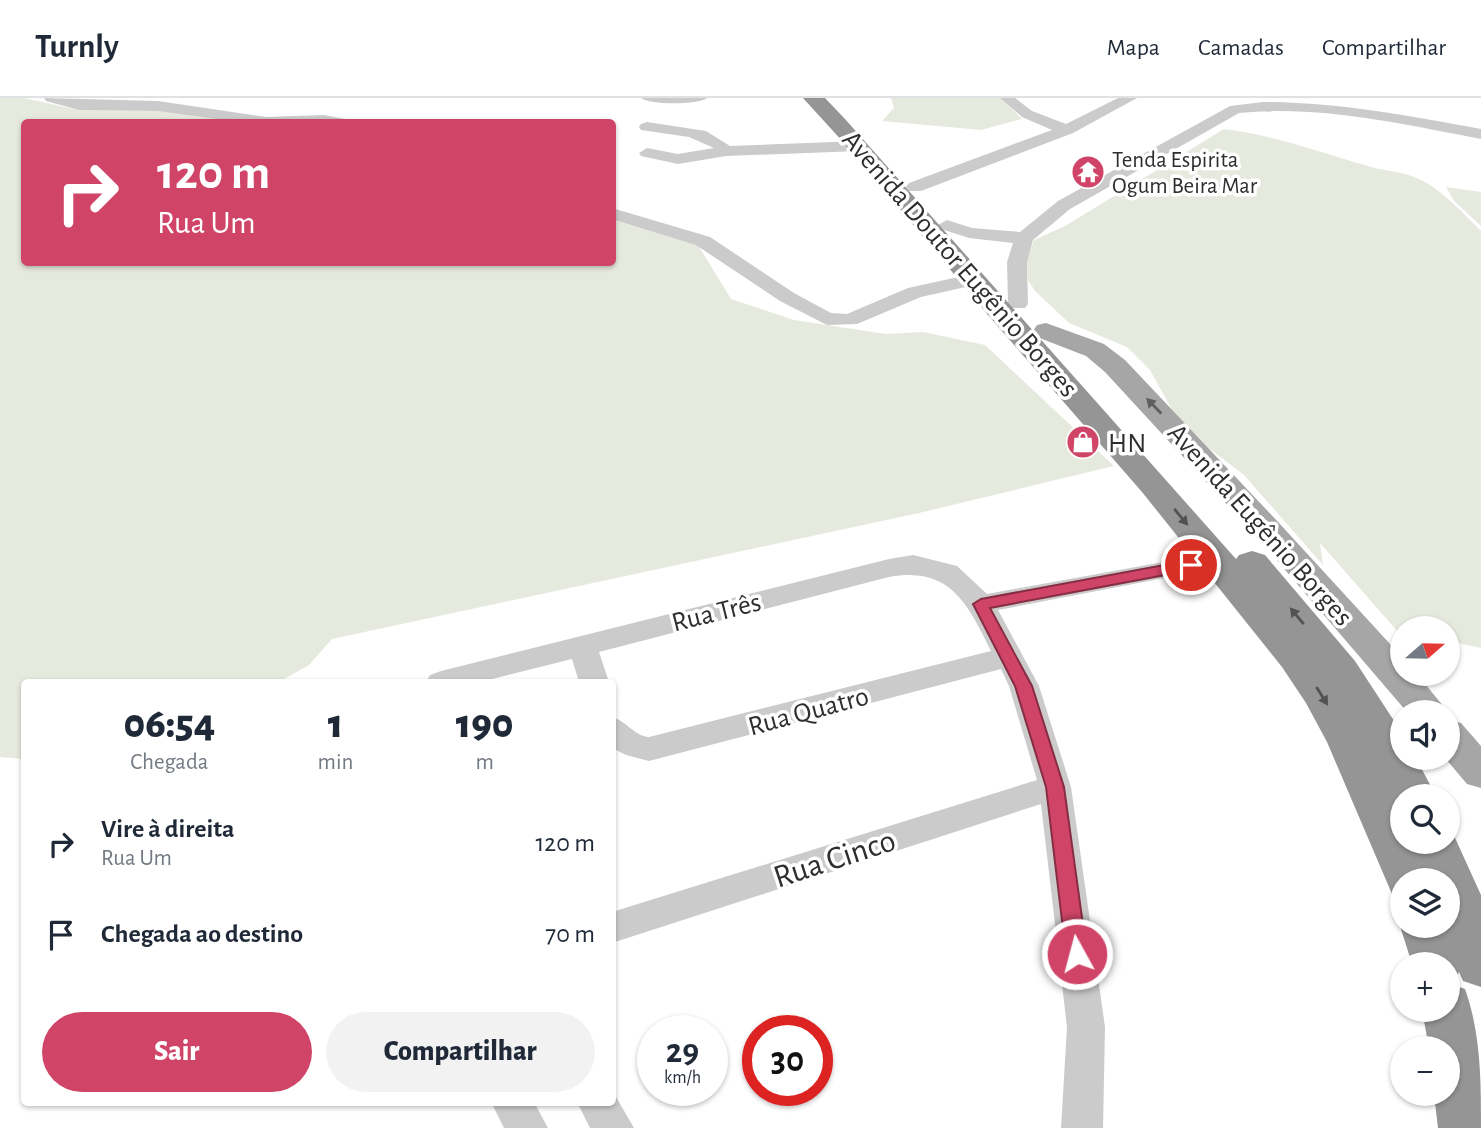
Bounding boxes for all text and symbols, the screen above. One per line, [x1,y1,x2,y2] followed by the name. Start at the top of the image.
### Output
[35,31,119,64] text: Turnly
[1107,36,1160,60] text: Mapa
[1198,36,1284,60] text: Camadas
[1322,36,1446,60] text: Compartilhar
[837,126,1082,403] street label: Avenida Doutor Eugênio Borges
[42,147,133,238] icon: right
[157,149,270,198] text: 120 m
[1112,149,1258,198] place label: Tenda Espirita Ogum Beira Mar
[1069,153,1107,191] temple icon: Tenda Espirita Ogum Beira Mar
[157,207,256,239] text: Rua Um
[1147,398,1163,415] one-way arrow
[1162,419,1357,632] street label: Avenida Eugênio Borges
[1064,423,1102,461] shop icon: HN
[1108,430,1146,458] place label: HN
[1173,509,1188,526] one-way arrow
[1161,535,1221,595] pin
[1172,546,1210,584] icon: arrive
[669,588,764,638] street label: Rua Três
[1289,607,1305,625] one-way arrow
[1390,616,1460,686] north arrow
[1390,616,1460,1106] map controls
[745,682,872,741] street label: Rua Quatro
[1315,686,1328,706] one-way arrow
[1390,700,1460,770] button: sound
[123,703,215,745] text: 06:54
[328,703,343,745] text: 1
[456,703,514,745] text: 190
[130,751,208,774] text: Chegada
[318,751,353,774] text: min
[476,751,494,774] text: m
[1390,784,1460,854] button: search
[101,816,235,842] text: Vire à direita
[770,824,900,895] street label: Rua Cinco
[42,825,80,863] icon: right
[535,830,595,856] text: 120 m
[101,847,172,870] text: Rua Um
[1390,868,1460,938] button: layers
[42,916,80,954] icon: arrive
[1040,917,1114,991] position arrow
[101,921,303,947] text: Chegada ao destino
[545,921,595,947] text: 70 m
[1390,952,1460,1022] button: +
[42,1012,312,1092] button: Sair
[326,1012,595,1092] button: Compartilhar
[742,1015,833,1106] speed limit sign: 30
[666,1034,699,1069] text: 29
[1390,1036,1460,1106] button: −
[664,1069,701,1087] text: km/h

